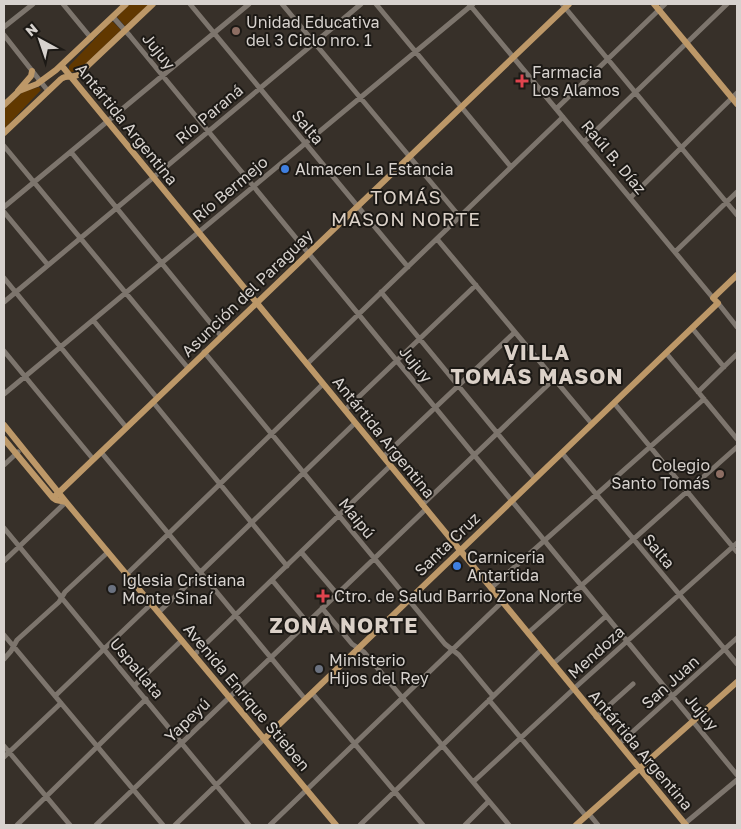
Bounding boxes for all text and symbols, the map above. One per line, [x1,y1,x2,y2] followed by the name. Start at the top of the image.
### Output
[246,12,379,50] place label: Unidad Educativa del 3 Ciclo nro. 1
[15,15,65,65] north arrow
[22,20,41,40] text: N
[230,25,242,37] marker: Unidad Educativa del 3 Ciclo nro. 1
[138,29,180,73] street label: Jujuy
[72,59,182,189] street label: Antártida Argentina
[532,62,620,100] place label: Farmacia Los Alamos
[516,75,528,87] marker: Farmacia Los Alamos
[171,80,247,148] street label: Río Paraná
[288,105,328,149] street label: Salta
[577,116,651,198] street label: Raúl B. Díaz
[188,152,272,226] street label: Río Bermejo
[295,159,453,179] place label: Almacen La Estancia
[279,163,291,175] marker: Almacen La Estancia
[331,185,481,230] district label: TOMÁS MASON NORTE
[177,225,317,361] street label: Asunción del Paraguay
[451,339,623,389] district label: VILLA TOMÁS MASON
[395,342,437,386] street label: Jujuy
[329,372,439,502] street label: Antártida Argentina
[611,455,710,493] place label: Colegio Santo Tomás
[714,468,726,480] marker: Colegio Santo Tomás
[335,494,379,542] street label: Maipú
[410,508,484,580] street label: Santa Cruz
[639,529,679,573] street label: Salta
[467,547,545,585] place label: Carniceria Antartida
[451,560,463,572] marker: Carniceria Antartida
[122,570,245,608] place label: Iglesia Cristiana Monte Sinaí
[106,583,118,595] marker: Iglesia Cristiana Monte Sinaí
[334,586,582,606] place label: Ctro. de Salud Barrio Zona Norte
[316,589,330,603] marker: Ctro. de Salud Barrio Zona Norte
[270,612,418,638] district label: ZONA NORTE
[179,619,315,775] street label: Avenida Enrique Stieben
[563,621,629,683] street label: Mendoza
[106,633,168,703] street label: Uspallata
[329,650,429,688] place label: Ministerio Hijos del Rey
[637,651,703,713] street label: San Juan
[313,663,325,675] marker: Ministerio Hijos del Rey
[585,686,697,814] street label: Antártida Argentina
[681,690,723,734] street label: Jujuy
[160,694,214,746] street label: Yapeyú

